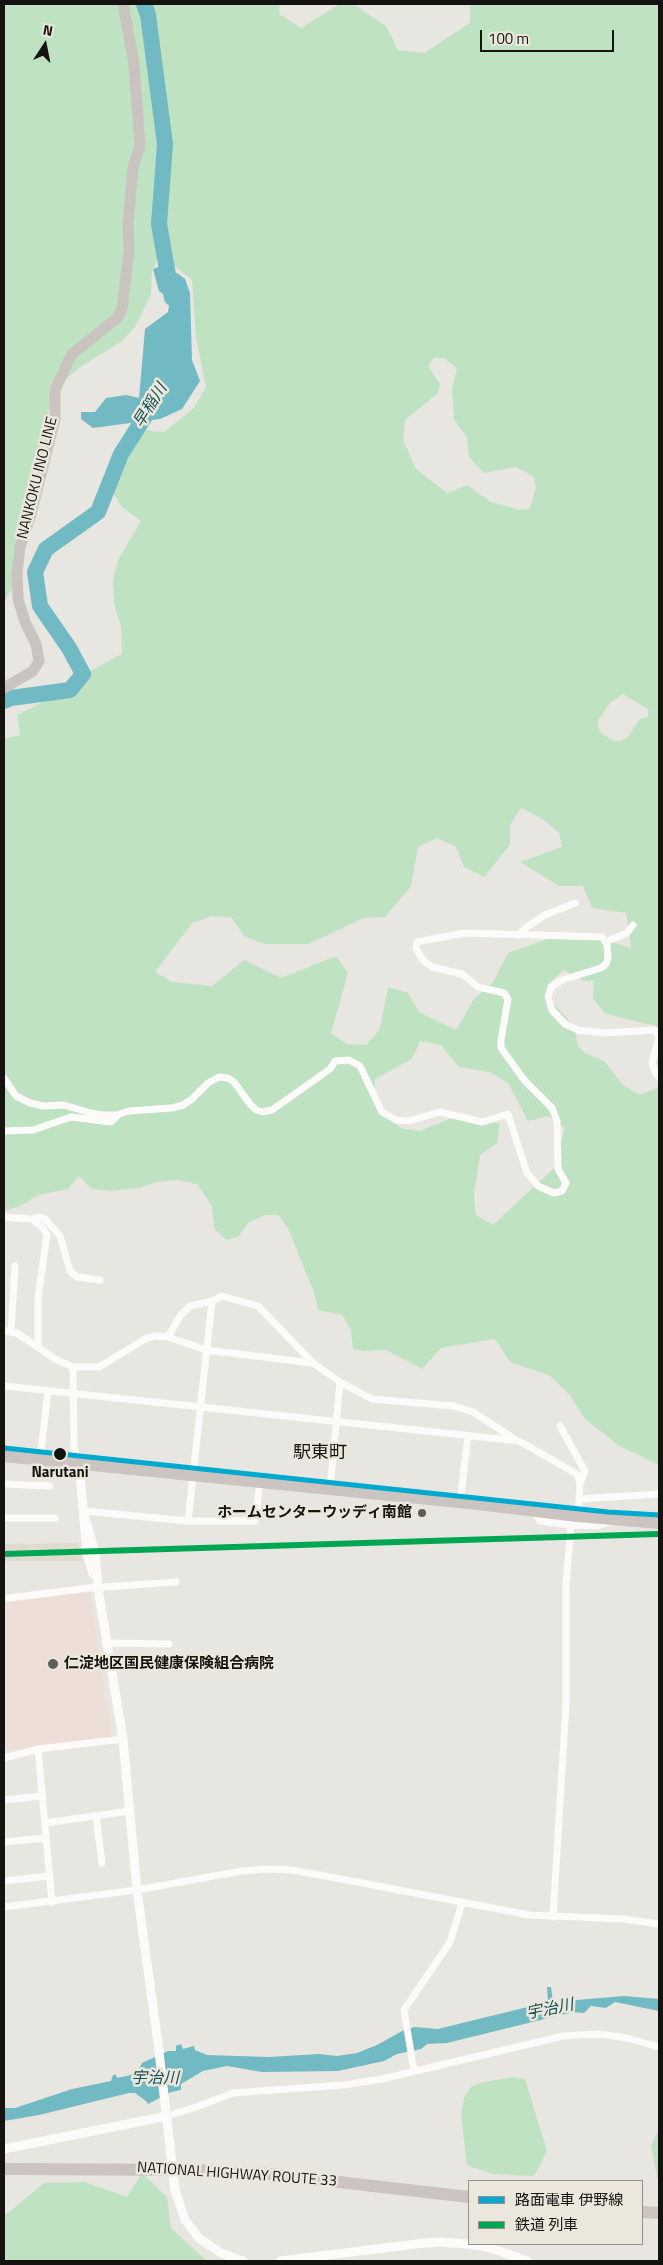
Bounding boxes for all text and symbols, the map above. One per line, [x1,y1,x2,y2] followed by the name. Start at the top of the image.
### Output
[41,19,55,41] text: N
[20,20,70,70] north arrow
[483,20,617,52] scale bar
[488,27,529,50] text: 100 m
[130,381,172,431] water label: 早稲川
[14,415,62,541] street label: NANKOKU INO LINE
[293,1443,347,1465] district label: 駅東町
[52,1446,68,1462] marker: Narutani
[31,1464,89,1482] place label: Narutani
[217,1504,412,1522] place label: ホームセンターウッディ南館
[416,1507,428,1519] marker: ホームセンターウッディ南館
[64,1655,274,1673] place label: 仁淀地区国民健康保険組合病院
[46,1657,60,1671] marker: 仁淀地区国民健康保険組合病院
[525,1996,575,2024] water label: 宇治川
[131,2069,179,2089] water label: 宇治川
[136,2159,338,2191] street label: NATIONAL HIGHWAY ROUTE 33
[468,2180,643,2245] legend
[515,2188,623,2211] text: 路面電車 伊野線
[515,2213,578,2236] text: 鉄道 列車

